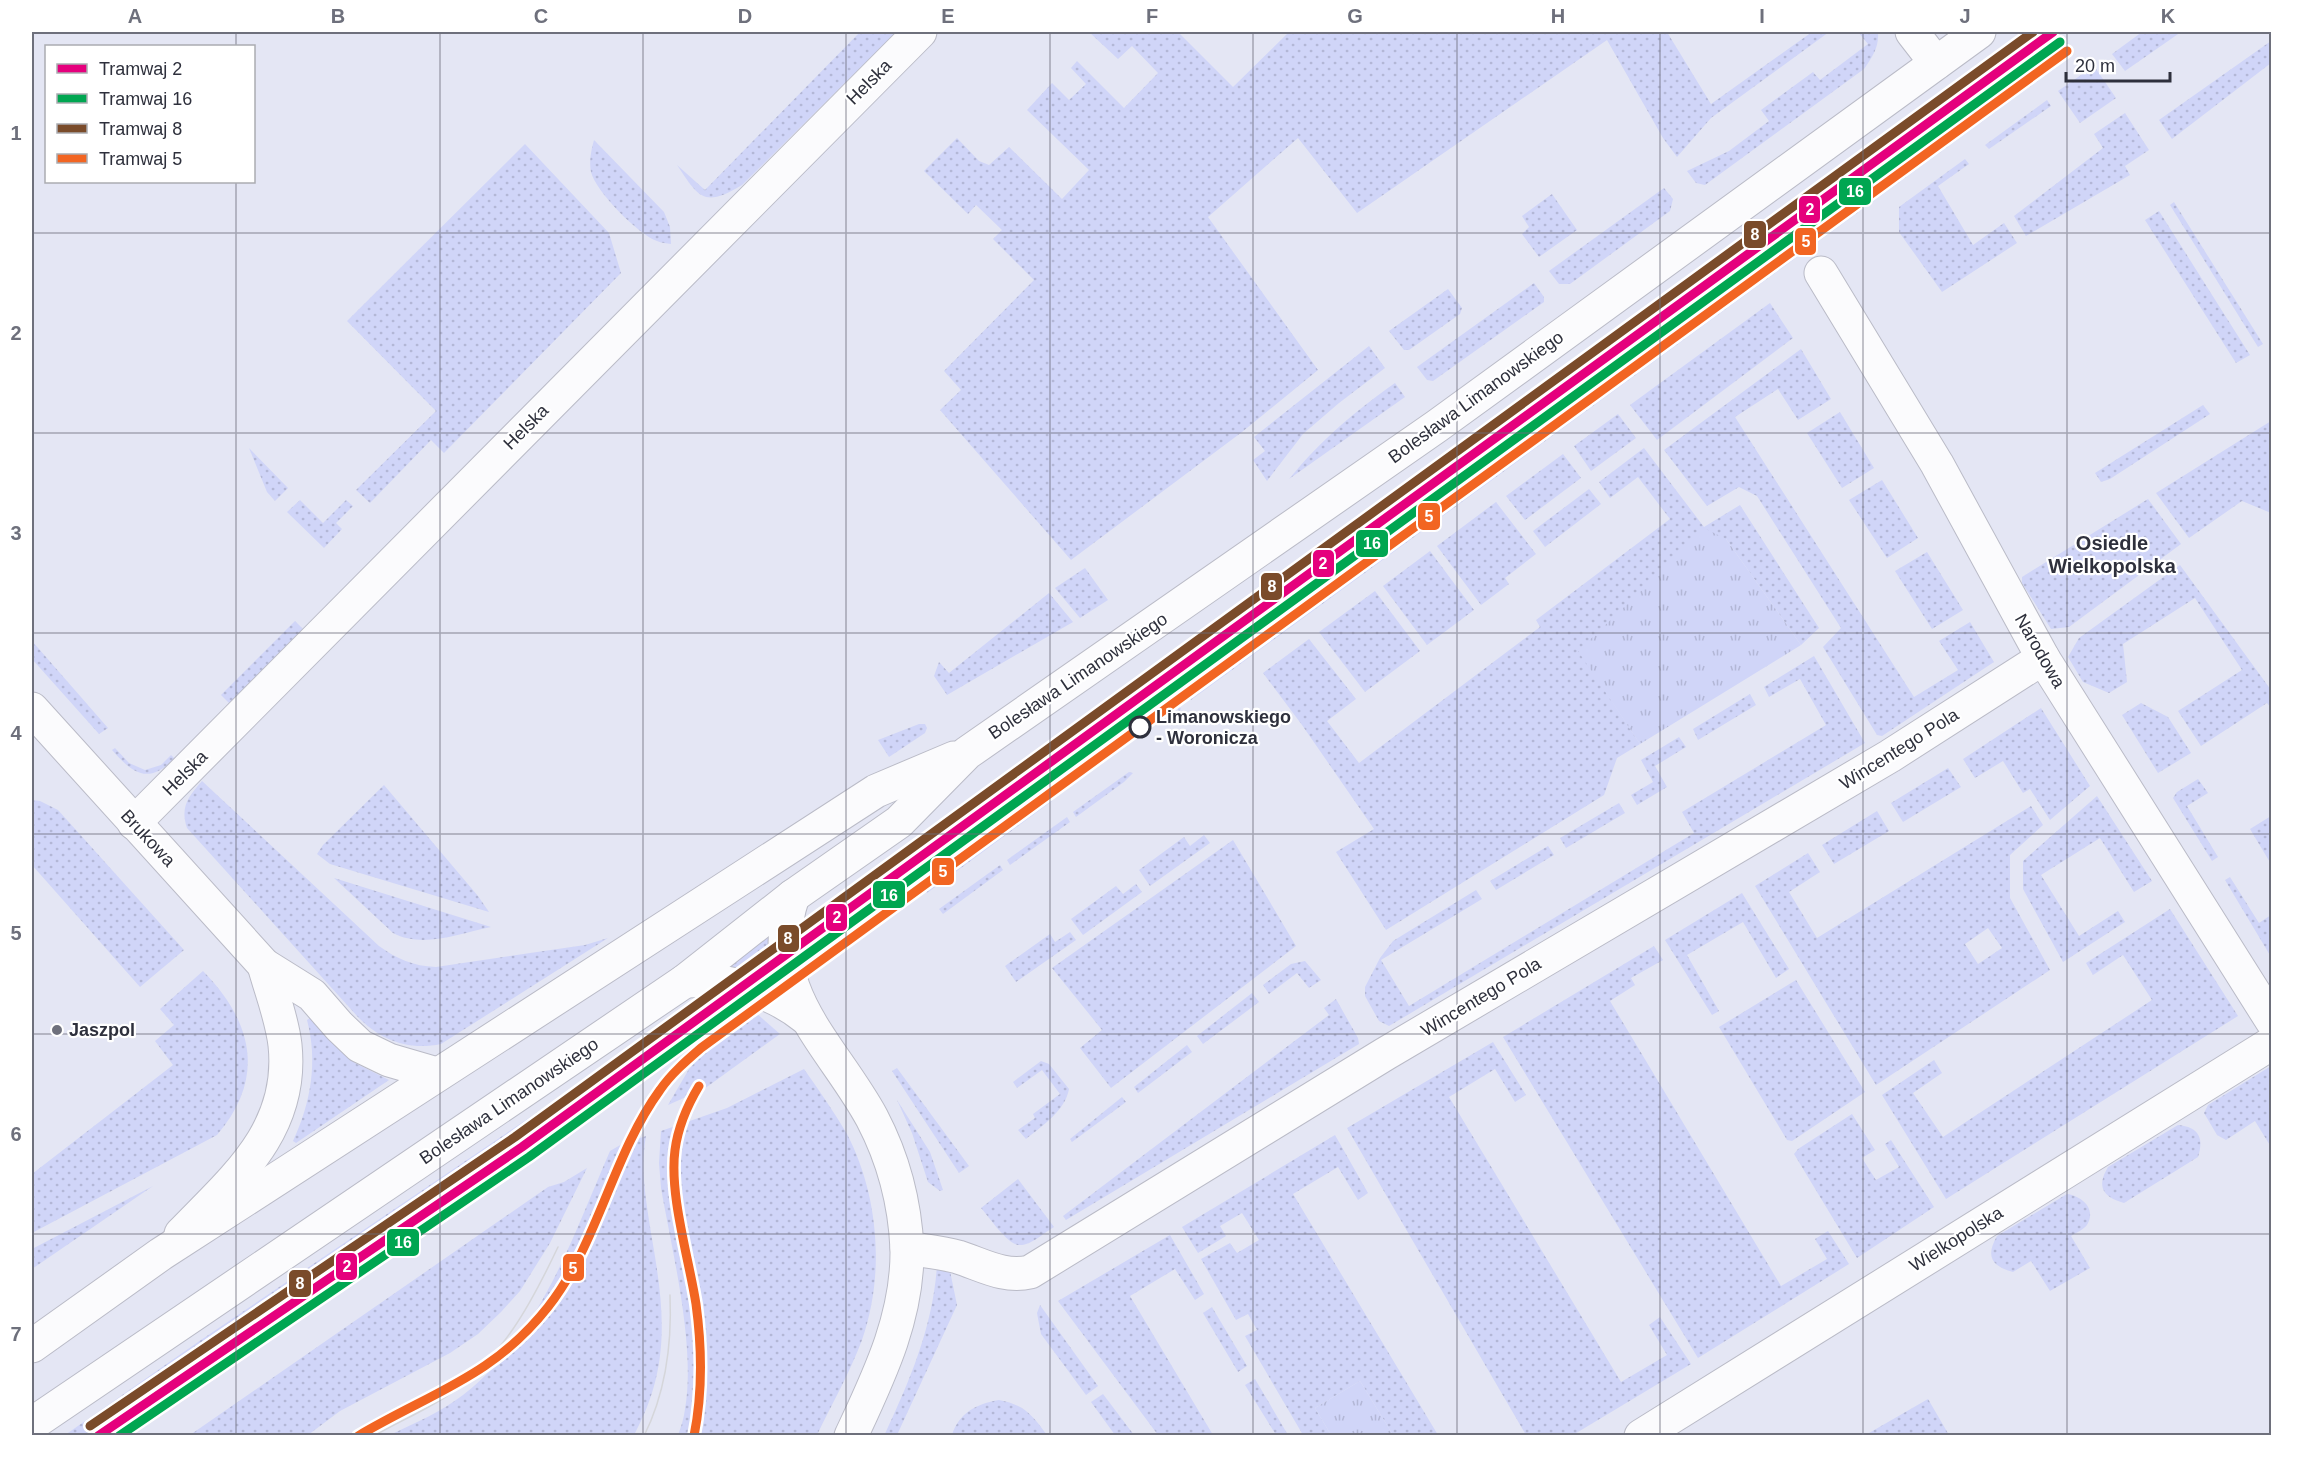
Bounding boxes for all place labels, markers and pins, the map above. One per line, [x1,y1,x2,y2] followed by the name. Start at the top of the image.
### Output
[1156,707,1291,748] place label: Limanowskiego - Woronicza
[1129,716,1151,738] marker: Limanowskiego - Woronicza
[69,1020,135,1040] place label: Jaszpol
[50,1023,64,1037] marker: Jaszpol

